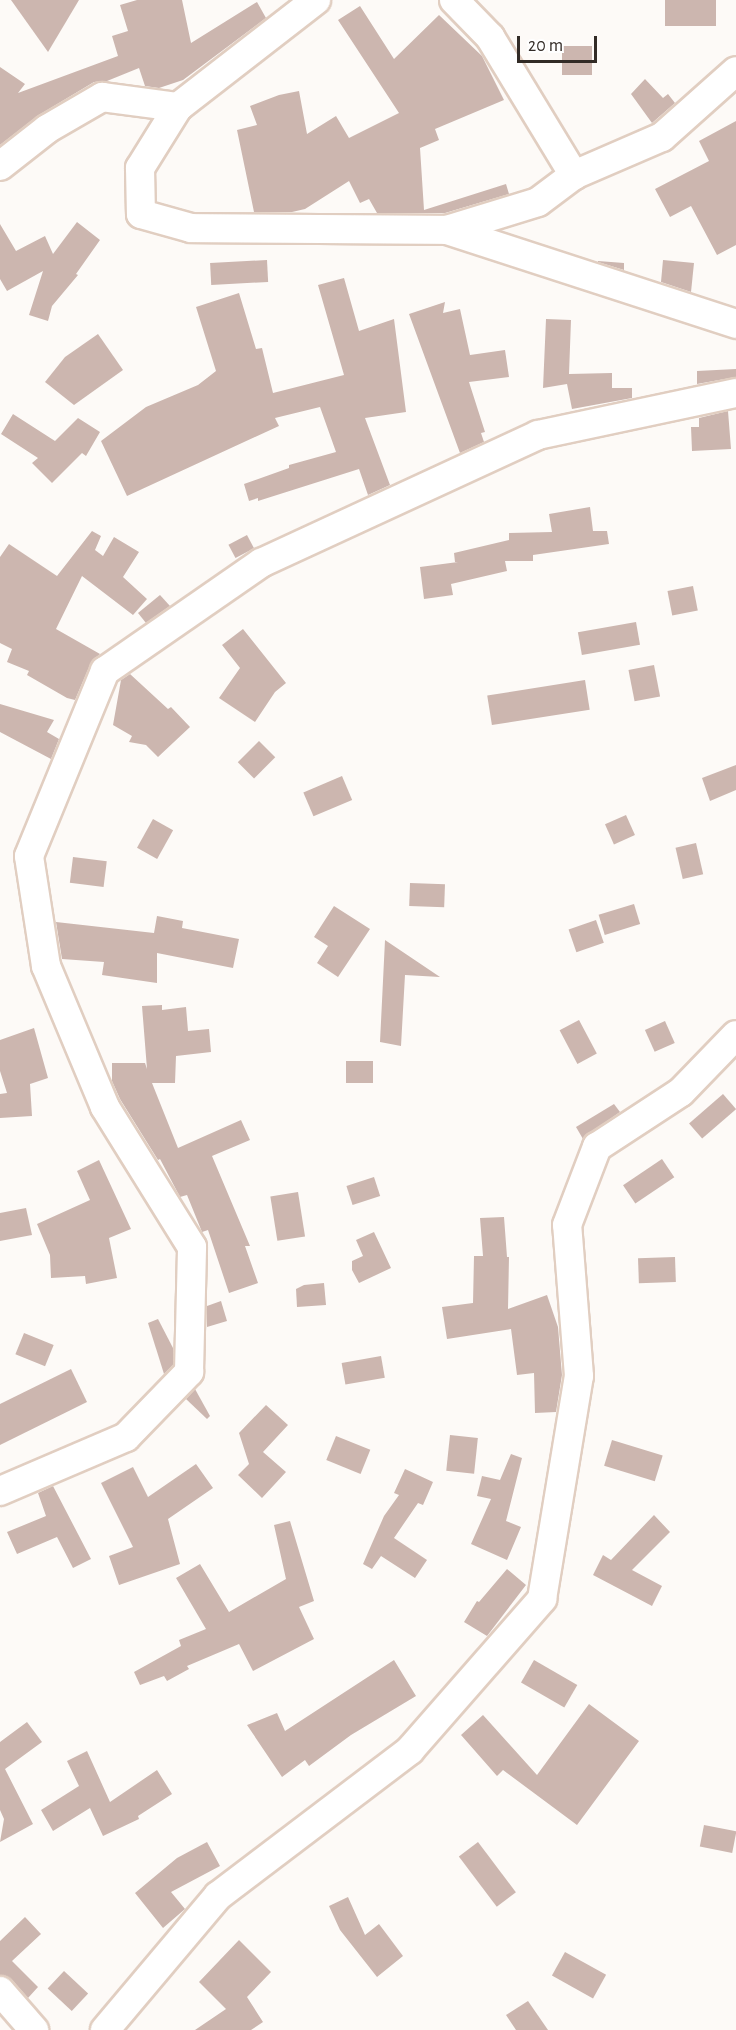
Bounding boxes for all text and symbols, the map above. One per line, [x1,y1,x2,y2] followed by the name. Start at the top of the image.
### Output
[520,24,600,62] scale bar
[528,37,563,55] text: 20 m

